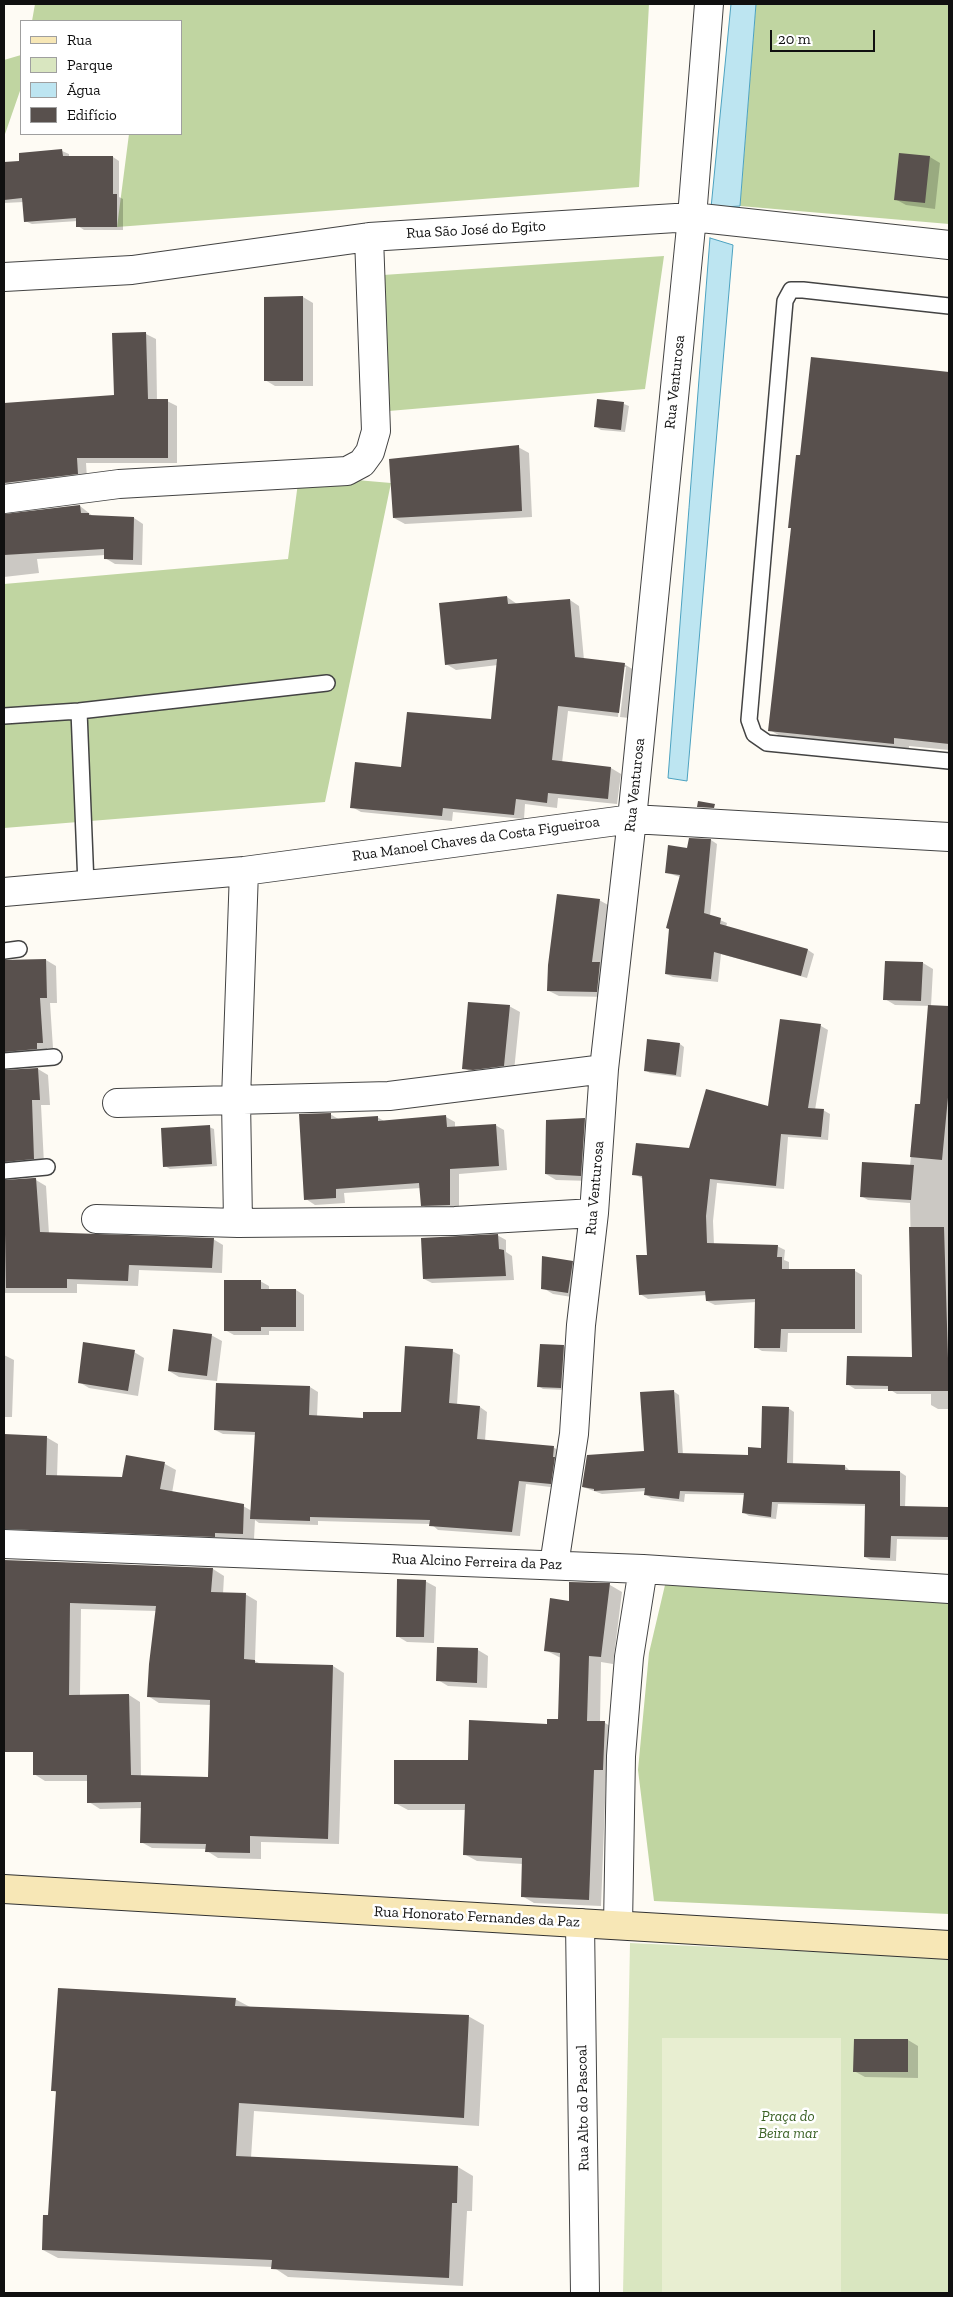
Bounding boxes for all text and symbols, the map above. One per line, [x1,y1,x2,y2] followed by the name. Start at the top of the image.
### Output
[20,20,182,135] legend
[773,20,878,52] scale bar
[778,30,811,48] text: 20 m
[67,31,92,49] text: Rua
[67,56,113,74] text: Parque
[67,81,100,99] text: Água
[67,106,117,124] text: Edifício
[406,217,546,243] street label: Rua São José do Egito
[661,334,689,430] street label: Rua Venturosa
[621,737,649,833] street label: Rua Venturosa
[351,813,601,865] street label: Rua Manoel Chaves da Costa Figueiroa
[582,1140,608,1236] street label: Rua Venturosa
[392,1550,562,1574] street label: Rua Alcino Ferreira da Paz
[374,1903,580,1931] street label: Rua Honorato Fernandes da Paz
[573,2045,593,2171] street label: Rua Alto do Pascoal
[758,2108,818,2143] park label: Praça do Beira mar

